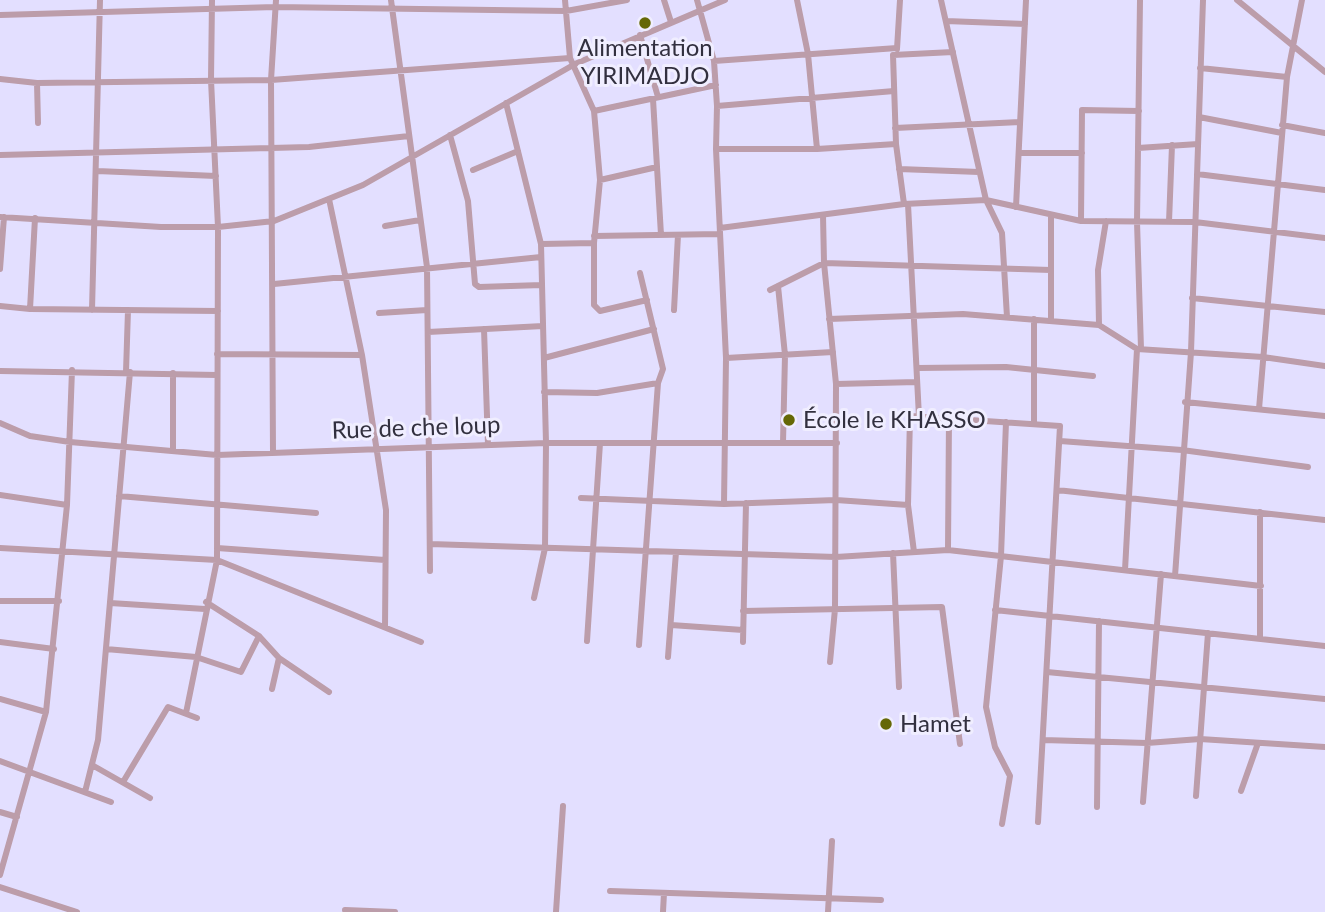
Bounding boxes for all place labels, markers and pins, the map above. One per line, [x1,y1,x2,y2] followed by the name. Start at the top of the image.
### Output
[637,15,653,31] marker: Alimentation YIRIMADJO
[577,34,713,90] place label: Alimentation YIRIMADJO
[803,406,986,434] place label: École le KHASSO
[781,412,797,428] marker: École le KHASSO
[900,710,971,738] place label: Hamet
[878,716,894,732] marker: Hamet

